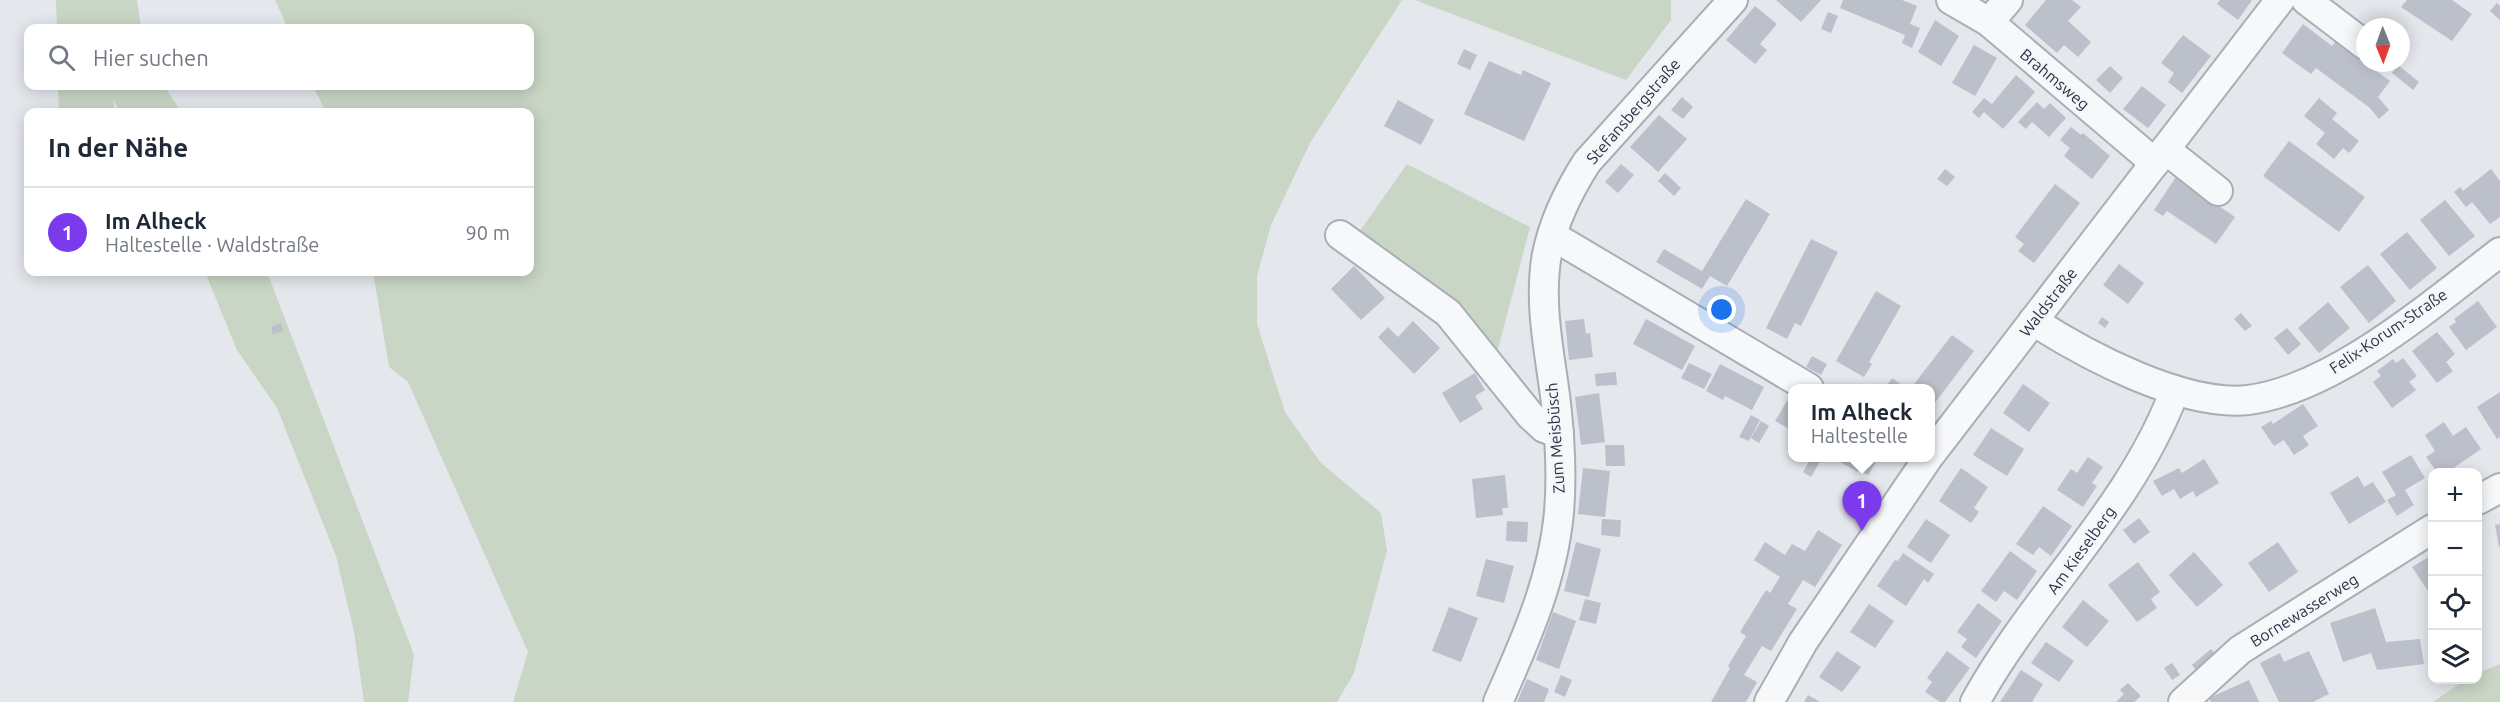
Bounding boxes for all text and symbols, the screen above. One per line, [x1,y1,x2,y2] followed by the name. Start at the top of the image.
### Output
[2356,18,2410,72] north arrow
[24,24,534,90] search box
[45,41,78,74] icon: search
[93,45,209,70] text: Hier suchen
[2017,45,2093,113] street label: Brahmsweg
[1582,55,1684,167] street label: Stefansbergstraße
[48,133,188,162] text: In der Nähe
[105,208,207,233] text: Im Alheck
[62,221,73,244] text: 1
[466,221,510,244] text: 90 m
[105,233,319,256] text: Haltestelle · Waldstraße
[2016,264,2080,340] street label: Waldstraße
[2326,285,2450,377] street label: Felix-Korum-Straße
[1707,295,1736,324] your location
[1542,382,1568,494] street label: Zum Meisbüsch
[1788,384,1935,462] popup
[1811,399,1912,424] text: Im Alheck
[1811,424,1908,447] text: Haltestelle
[2428,468,2482,684] map controls
[2428,468,2482,522] button: +
[1842,482,1882,531] pin: 1
[2043,503,2119,597] street label: Am Kieselberg
[2428,522,2482,576] button: −
[2247,570,2361,650] street label: Bornewasserweg
[2428,576,2482,630] button: locate
[2428,630,2482,684] button: layers

